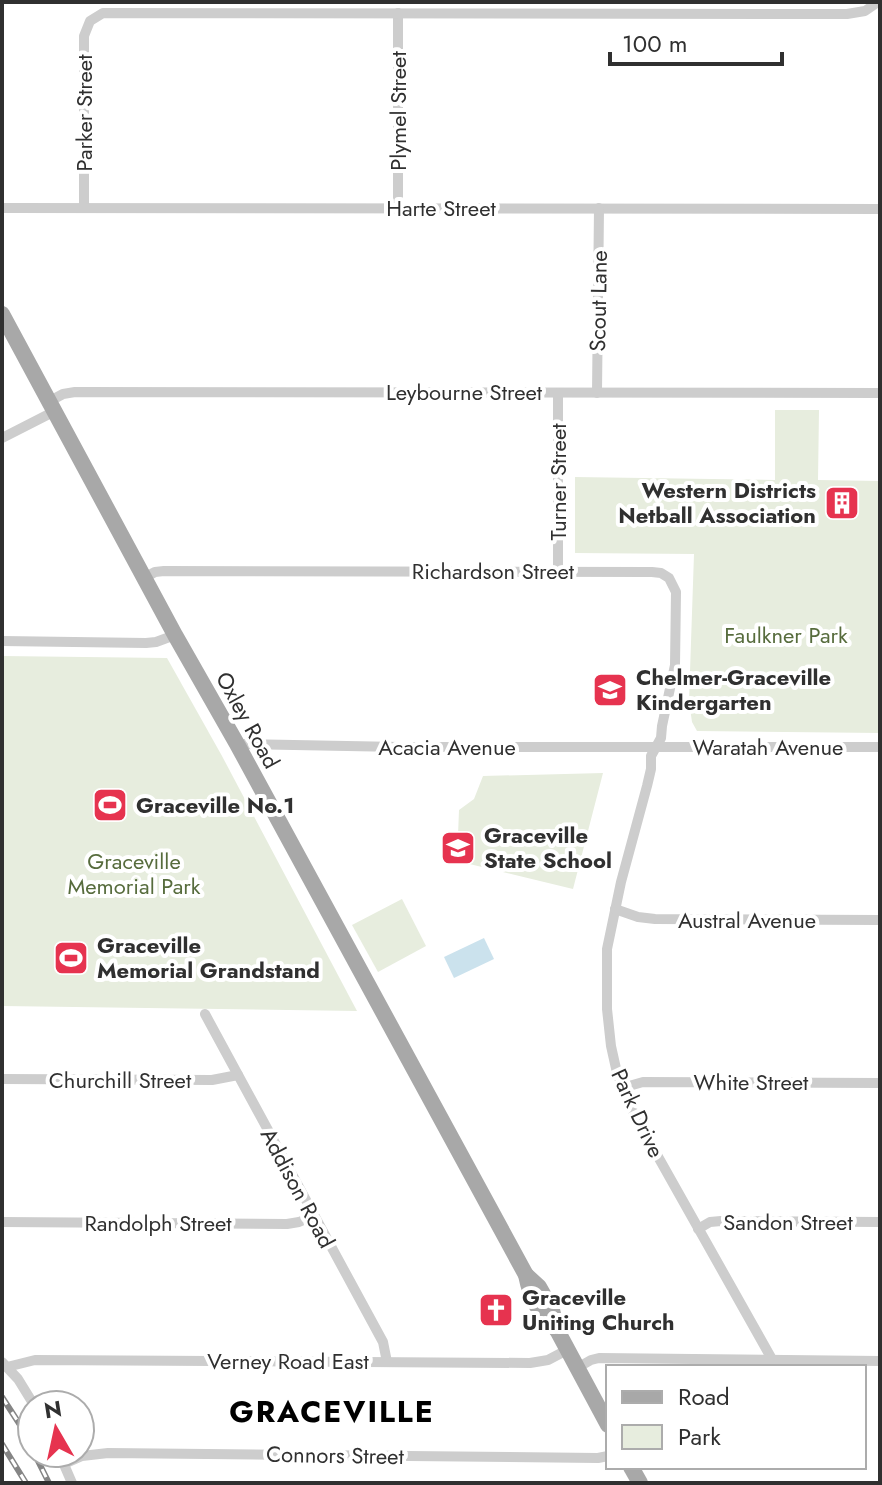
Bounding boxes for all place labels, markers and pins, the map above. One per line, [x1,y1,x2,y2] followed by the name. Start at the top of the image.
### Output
[618,474,816,531] place label: Western Districts Netball Association
[823,484,861,522] building icon: Western Districts Netball Association
[636,661,831,718] place label: Chelmer-Graceville Kindergarten
[591,671,629,709] school or university icon: Chelmer-Graceville Kindergarten
[91,786,129,824] sports icon: Graceville No.1
[136,789,294,821] place label: Graceville No.1
[484,819,612,876] place label: Graceville State School
[439,829,477,867] school or university icon: Graceville State School
[97,929,320,986] place label: Graceville Memorial Grandstand
[52,939,90,977] sports icon: Graceville Memorial Grandstand
[522,1281,675,1338] place label: Graceville Uniting Church
[477,1291,515,1329] church icon: Graceville Uniting Church

